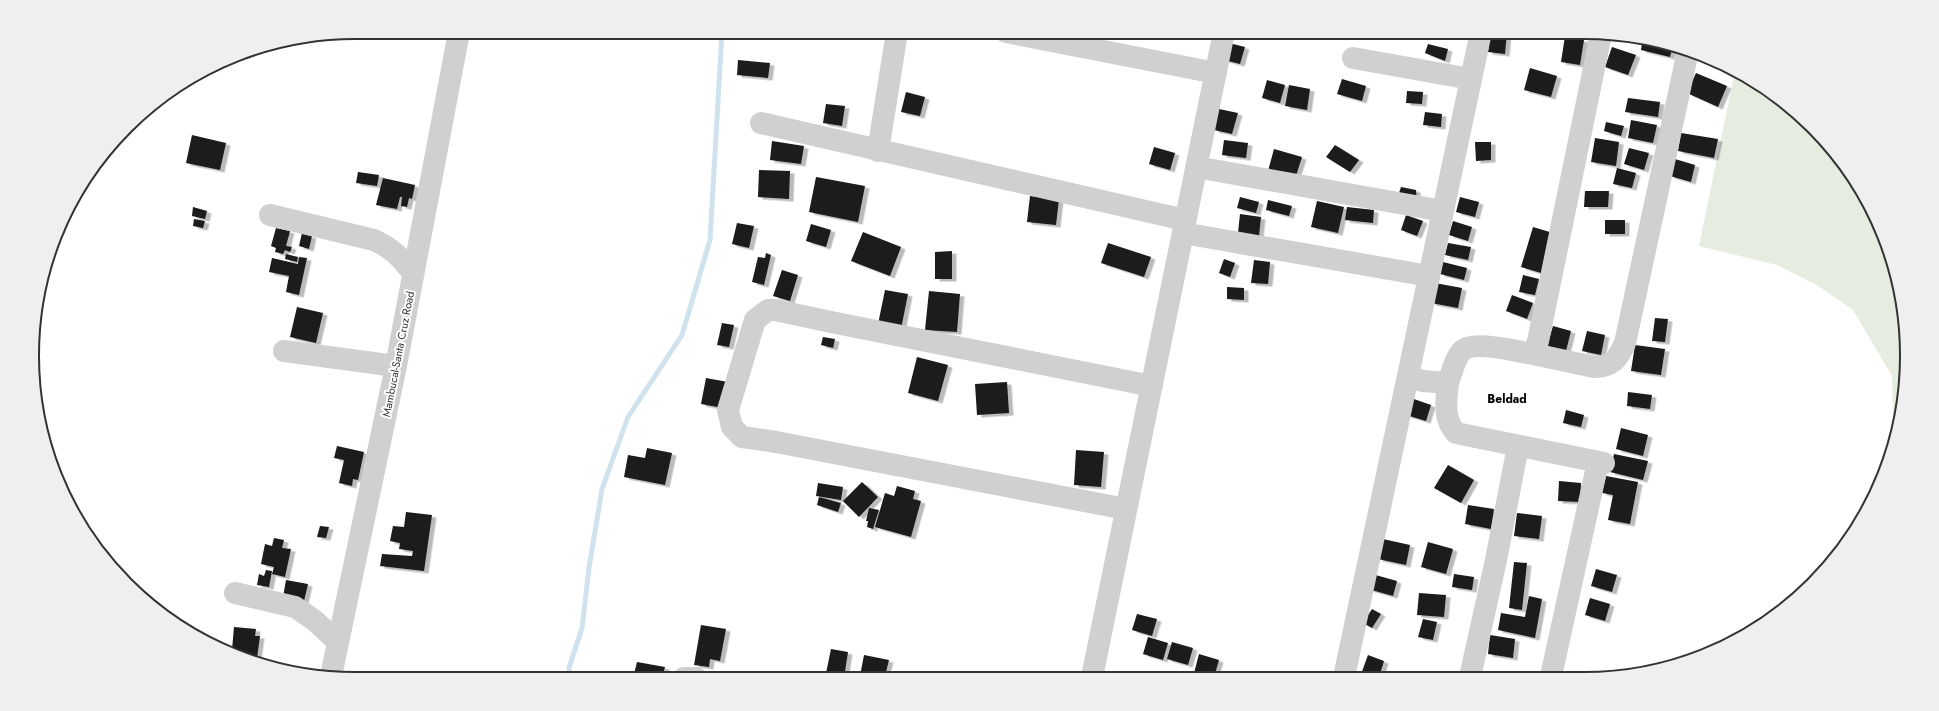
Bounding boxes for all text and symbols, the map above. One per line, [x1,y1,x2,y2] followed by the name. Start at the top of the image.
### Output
[378,290,418,418] street label: Mambucal-Santa Cruz Road
[1487,390,1527,408] district label: Beldad

